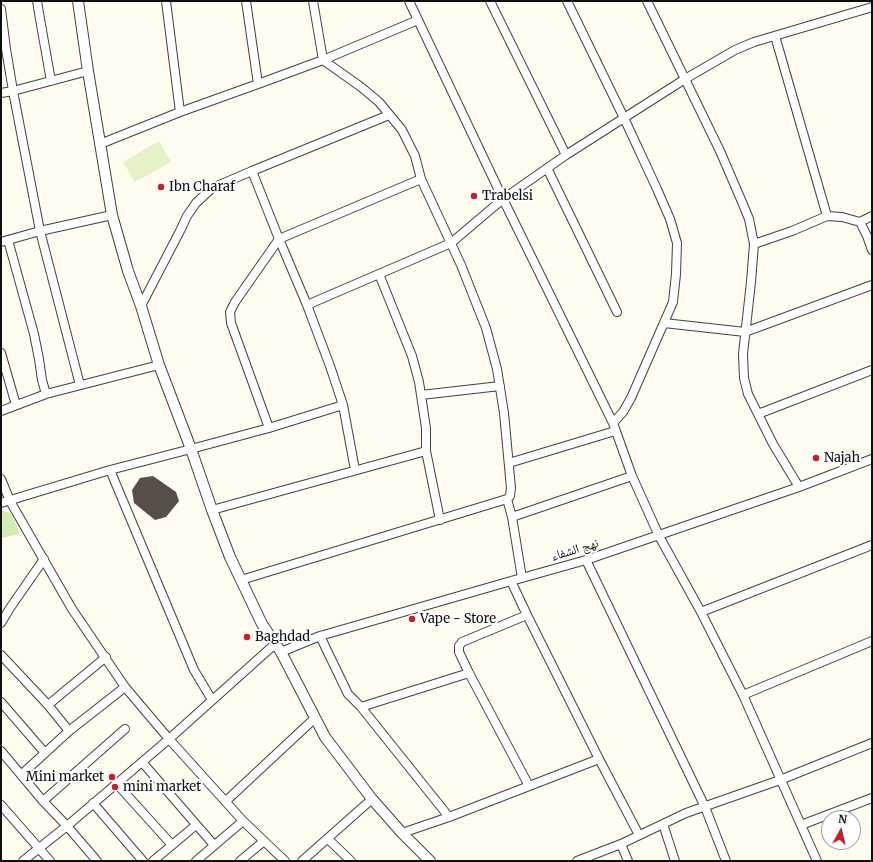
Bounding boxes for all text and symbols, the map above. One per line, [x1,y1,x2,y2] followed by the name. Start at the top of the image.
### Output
[169,179,235,195] place label: Ibn Charaf
[156,182,166,192] marker: Ibn Charaf
[482,188,533,204] place label: Trabelsi
[469,191,479,201] marker: Trabelsi
[824,450,860,466] place label: Najah
[811,453,821,463] marker: Najah
[549,535,601,565] street label: نهج الشفاء
[420,611,496,627] place label: Vape - Store
[407,614,417,624] marker: Vape - Store
[255,629,310,645] place label: Baghdad
[242,632,252,642] marker: Baghdad
[26,769,104,785] place label: Mini market
[107,772,117,782] marker: Mini market
[123,779,201,795] place label: mini market
[110,782,120,792] marker: mini market
[821,810,861,850] north arrow
[837,812,848,827] text: N

